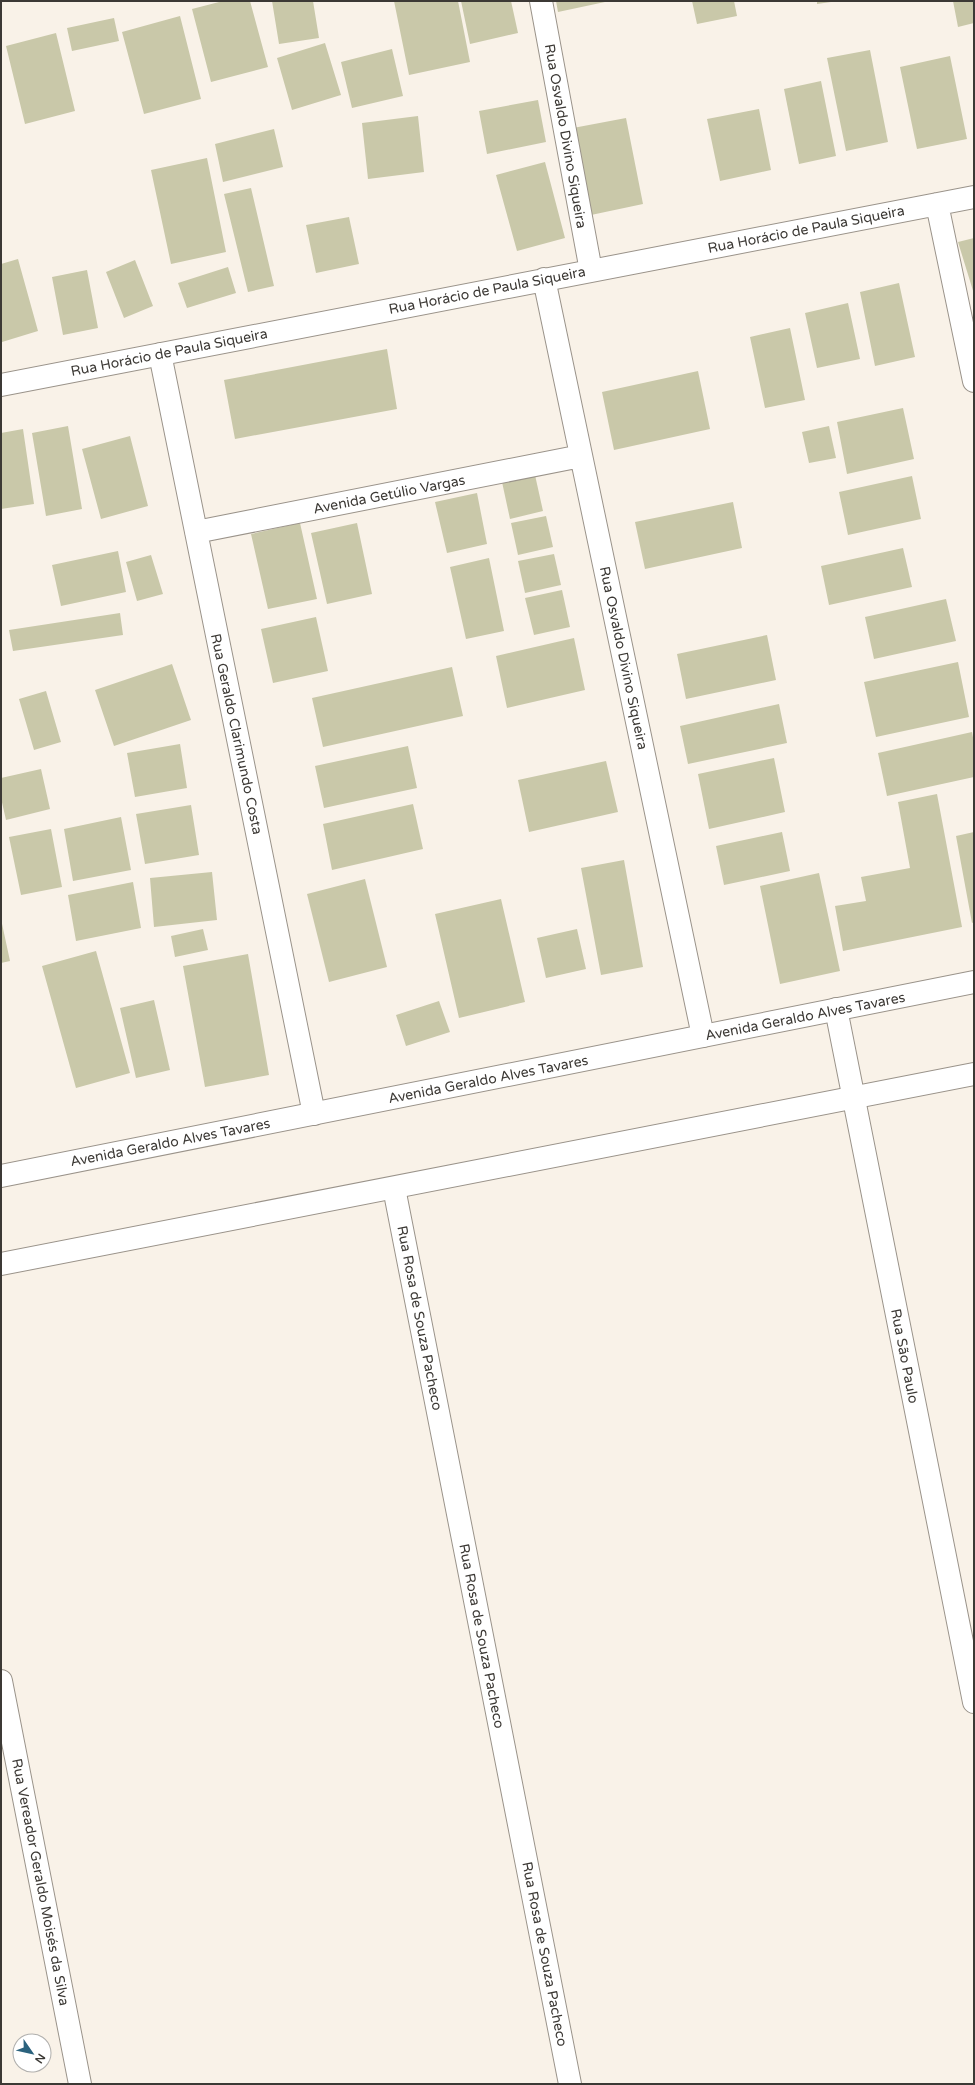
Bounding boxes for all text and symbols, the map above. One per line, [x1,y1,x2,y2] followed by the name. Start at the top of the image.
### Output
[541,43,590,230] street label: Rua Osvaldo Divino Siqueira
[706,202,906,257] street label: Rua Horácio de Paula Siqueira
[387,263,587,318] street label: Rua Horácio de Paula Siqueira
[69,325,269,380] street label: Rua Horácio de Paula Siqueira
[312,471,467,518] street label: Avenida Getúlio Vargas
[596,565,651,751] street label: Rua Osvaldo Divino Siqueira
[207,632,266,836] street label: Rua Geraldo Clarimundo Costa
[704,989,907,1044] street label: Avenida Geraldo Alves Tavares
[387,1052,590,1107] street label: Avenida Geraldo Alves Tavares
[69,1115,272,1170] street label: Avenida Geraldo Alves Tavares
[393,1224,446,1412] street label: Rua Rosa de Souza Pacheco
[887,1307,922,1405] street label: Rua São Paulo
[455,1542,508,1730] street label: Rua Rosa de Souza Pacheco
[8,1757,73,2007] street label: Rua Vereador Geraldo Moisés da Silva
[518,1860,571,2048] street label: Rua Rosa de Souza Pacheco
[12,2033,52,2073] north arrow
[32,2051,48,2066] text: N

